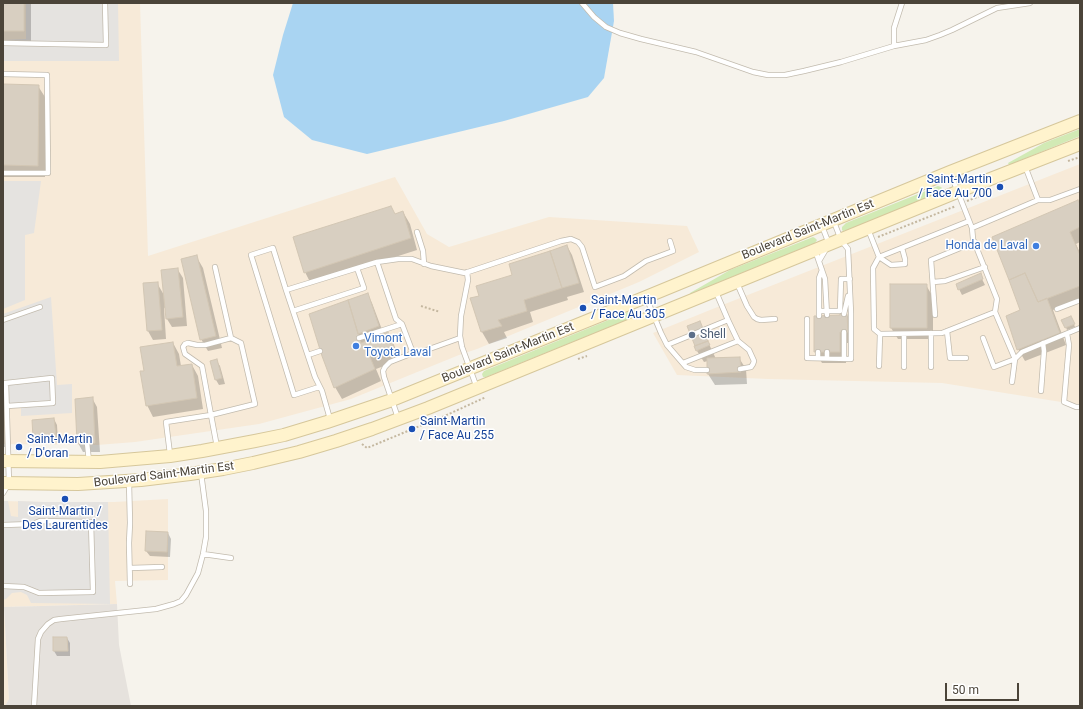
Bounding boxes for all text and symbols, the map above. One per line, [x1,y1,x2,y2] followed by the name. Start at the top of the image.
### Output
[918,173,992,201] place label: Saint-Martin / Face Au 700
[995,182,1005,192] marker: Saint-Martin / Face Au 700
[740,197,876,263] street label: Boulevard Saint-Martin Est
[946,239,1028,253] place label: Honda de Laval
[1031,241,1041,251] marker: Honda de Laval
[591,294,665,322] place label: Saint-Martin / Face Au 305
[578,303,588,313] marker: Saint-Martin / Face Au 305
[440,320,576,386] street label: Boulevard Saint-Martin Est
[700,328,726,342] place label: Shell
[687,330,697,340] marker: Shell
[364,332,431,360] place label: Vimont Toyota Laval
[351,341,361,351] marker: Vimont Toyota Laval
[420,415,494,443] place label: Saint-Martin / Face Au 255
[407,424,417,434] marker: Saint-Martin / Face Au 255
[27,433,92,461] place label: Saint-Martin / D'oran
[14,442,24,452] marker: Saint-Martin / D'oran
[93,459,235,491] street label: Boulevard Saint-Martin Est
[60,494,70,504] marker: Saint-Martin / Des Laurentides
[22,505,108,533] place label: Saint-Martin / Des Laurentides
[947,675,1021,701] scale bar
[952,683,979,697] text: 50 m

